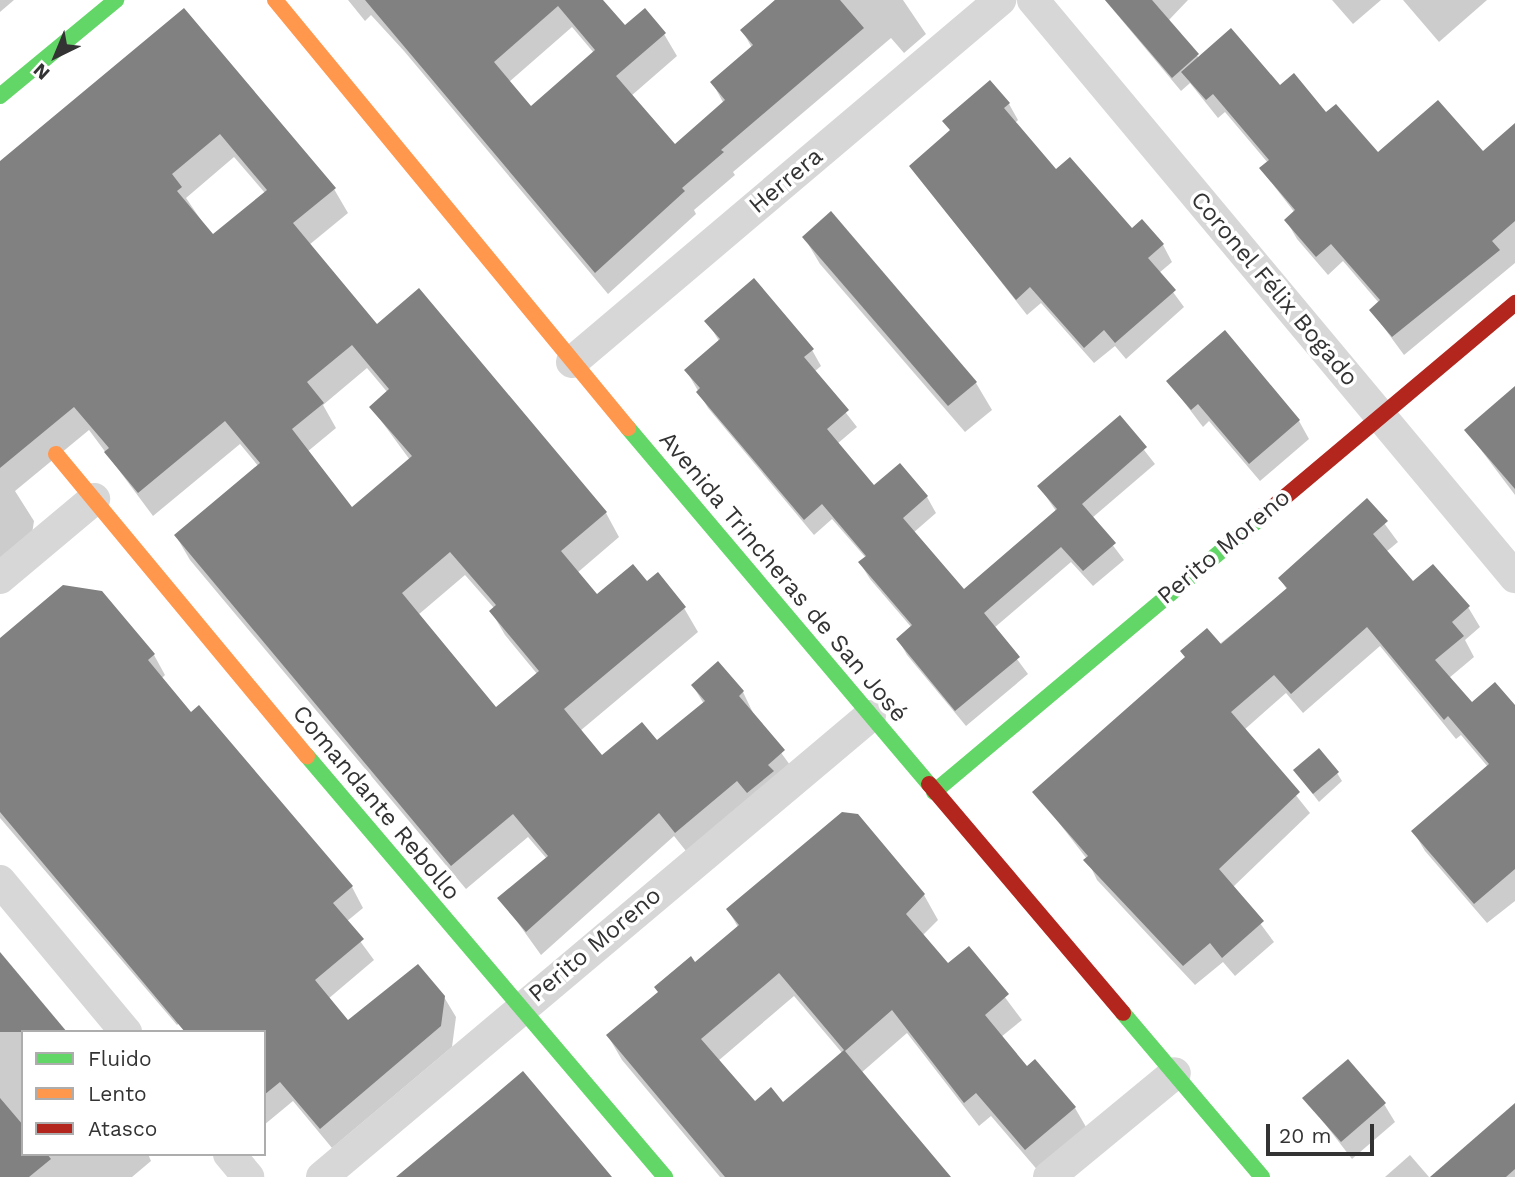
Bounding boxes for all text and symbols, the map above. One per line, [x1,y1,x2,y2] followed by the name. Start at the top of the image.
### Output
[21,21,91,91] north arrow
[28,59,54,85] text: N
[743,142,829,220] street label: Herrera
[1184,185,1364,393] street label: Coronel Félix Bogado
[652,425,914,729] street label: Avenida Trincheras de San José
[1152,483,1296,611] street label: Perito Moreno
[286,700,466,906] street label: Comandante Rebollo
[523,881,667,1009] street label: Perito Moreno
[21,1030,266,1156] legend
[88,1046,152,1071] text: Fluido
[88,1081,147,1106] text: Lento
[1270,1110,1378,1154] scale bar
[88,1116,157,1141] text: Atasco
[1279,1123,1331,1148] text: 20 m

